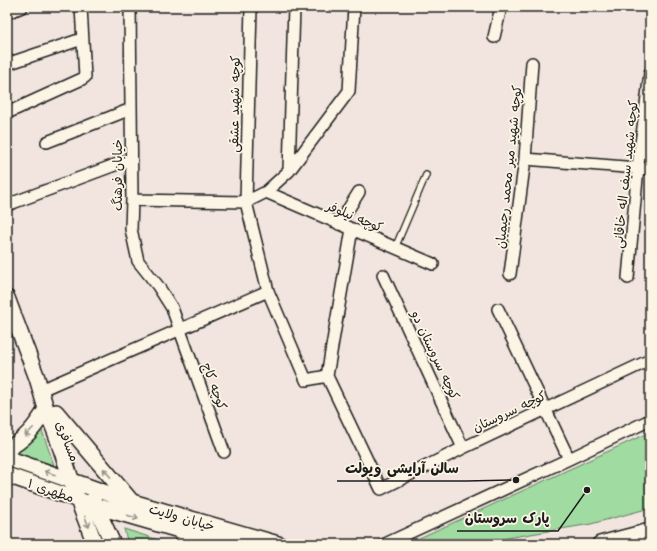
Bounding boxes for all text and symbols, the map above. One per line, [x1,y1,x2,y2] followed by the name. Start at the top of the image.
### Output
[225,55,245,153] street label: کوچه شهید عشقی
[491,84,527,250] street label: کوچه شهید میر محمد رحیمیان
[609,99,643,249] street label: کوچه شهید سیف اله خاقانی
[109,139,127,211] street label: خیابان فرهنگ
[323,197,386,237] street label: کوچه نیلوفر
[406,307,464,403] street label: کوچه سروستان دو
[197,360,231,413] street label: کوچه کاج
[470,387,549,437] street label: کوچه سروستان
[51,418,83,464] street label: مسافری
[25,427,34,437] one-way arrow
[337,455,467,481] callout: سالن آرایشی ویولت
[345,459,459,479] text: سالن آرایشی ویولت
[103,467,112,478] one-way arrow
[45,468,57,476] one-way arrow
[25,475,76,507] street label: مطهری ۱
[147,500,217,536] street label: خیابان ولایت
[457,505,558,531] callout: پارک سروستان
[465,509,549,529] text: پارک سروستان
[126,514,139,521] one-way arrow
[83,515,91,527] one-way arrow

